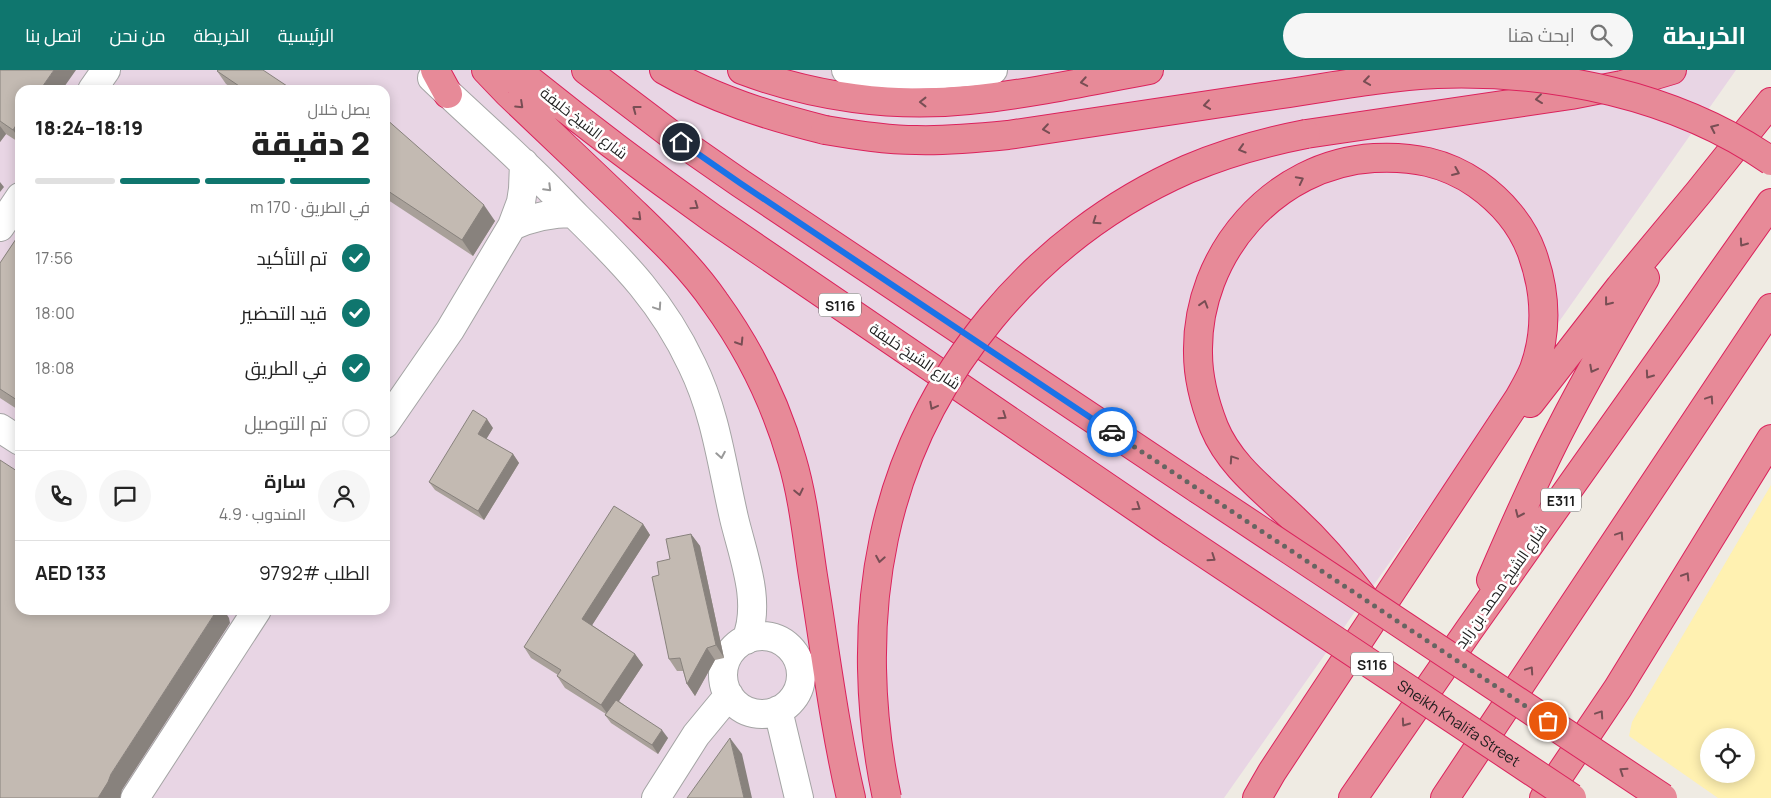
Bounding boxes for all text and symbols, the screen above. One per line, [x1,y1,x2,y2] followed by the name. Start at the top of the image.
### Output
[1283,13,1633,58] search box
[1663,18,1746,51] text: الخريطة
[1587,21,1615,49] icon: search
[1508,22,1575,48] text: ابحث هنا
[25,23,82,47] text: اتصل بنا
[110,23,166,47] text: من نحن
[194,23,250,47] text: الخريطة
[278,23,334,47] text: الرئيسية
[1363,75,1371,86] one-way arrow
[1079,76,1088,86] one-way arrow
[535,82,632,165] street label: شارع الشيخ خليفة
[1535,93,1543,104] one-way arrow
[919,97,926,107] one-way arrow
[307,98,370,120] text: يصل خلال
[514,99,523,108] one-way arrow
[1202,100,1211,110] one-way arrow
[632,106,642,115] one-way arrow
[35,115,143,141] text: 18:19–18:24
[251,121,370,165] text: 2 دقيقة
[660,121,702,163] pin
[1042,124,1050,134] one-way arrow
[1710,124,1719,134] one-way arrow
[667,128,695,156] icon: home
[1238,144,1246,154] one-way arrow
[1451,165,1460,176] one-way arrow
[1294,176,1303,186] one-way arrow
[542,182,551,191] one-way arrow
[250,196,370,218] text: في الطريق · 170 m
[689,200,699,209] one-way arrow
[632,211,641,220] one-way arrow
[1093,215,1102,224] one-way arrow
[1740,237,1749,247] one-way arrow
[342,244,370,272] icon: check
[256,245,327,271] text: تم التأكيد
[35,247,73,269] text: 17:56
[819,294,861,316] road number: S116
[1605,296,1613,305] one-way arrow
[342,299,370,327] icon: check
[241,300,327,326] text: قيد التحضير
[652,301,661,310] one-way arrow
[1198,301,1208,309] one-way arrow
[35,302,75,324] text: 18:00
[865,318,965,395] street label: شارع الشيخ خليفة
[734,336,744,345] one-way arrow
[342,354,370,382] icon: check
[245,355,327,381] text: في الطريق
[35,357,74,379] text: 18:08
[1589,363,1599,372] one-way arrow
[1646,370,1655,379] one-way arrow
[1704,396,1713,405] one-way arrow
[929,401,939,410] one-way arrow
[1087,407,1137,457] courier
[244,410,327,436] text: تم التوصيل
[997,410,1006,419] one-way arrow
[1098,418,1126,446] icon: car
[716,451,726,459] one-way arrow
[1230,455,1239,465] one-way arrow
[264,468,306,494] text: سارة
[35,470,87,522] button: phone
[99,470,151,522] button: chat
[318,470,370,522] button: person
[793,488,804,497] one-way arrow
[1541,488,1581,512] road number: E311
[1131,501,1141,510] one-way arrow
[219,503,306,525] text: المندوب · 4.9
[1515,509,1526,518] one-way arrow
[1450,520,1553,653] street label: شارع الشيخ محمد بن زايد
[1614,531,1623,540] one-way arrow
[1206,552,1216,561] one-way arrow
[876,555,886,564] one-way arrow
[35,560,106,586] text: AED 133
[259,560,370,586] text: الطلب #9792
[1680,573,1690,582] one-way arrow
[1351,652,1393,676] road number: S116
[1524,666,1533,676] one-way arrow
[1393,674,1525,771] street label: Sheikh Khalifa Street
[1527,700,1569,742] pin
[1534,707,1562,735] icon: bag
[1594,710,1603,720] one-way arrow
[1402,717,1411,727] one-way arrow
[1700,728,1755,783] map controls
[1700,728,1755,783] button: locate
[1619,768,1628,777] one-way arrow

